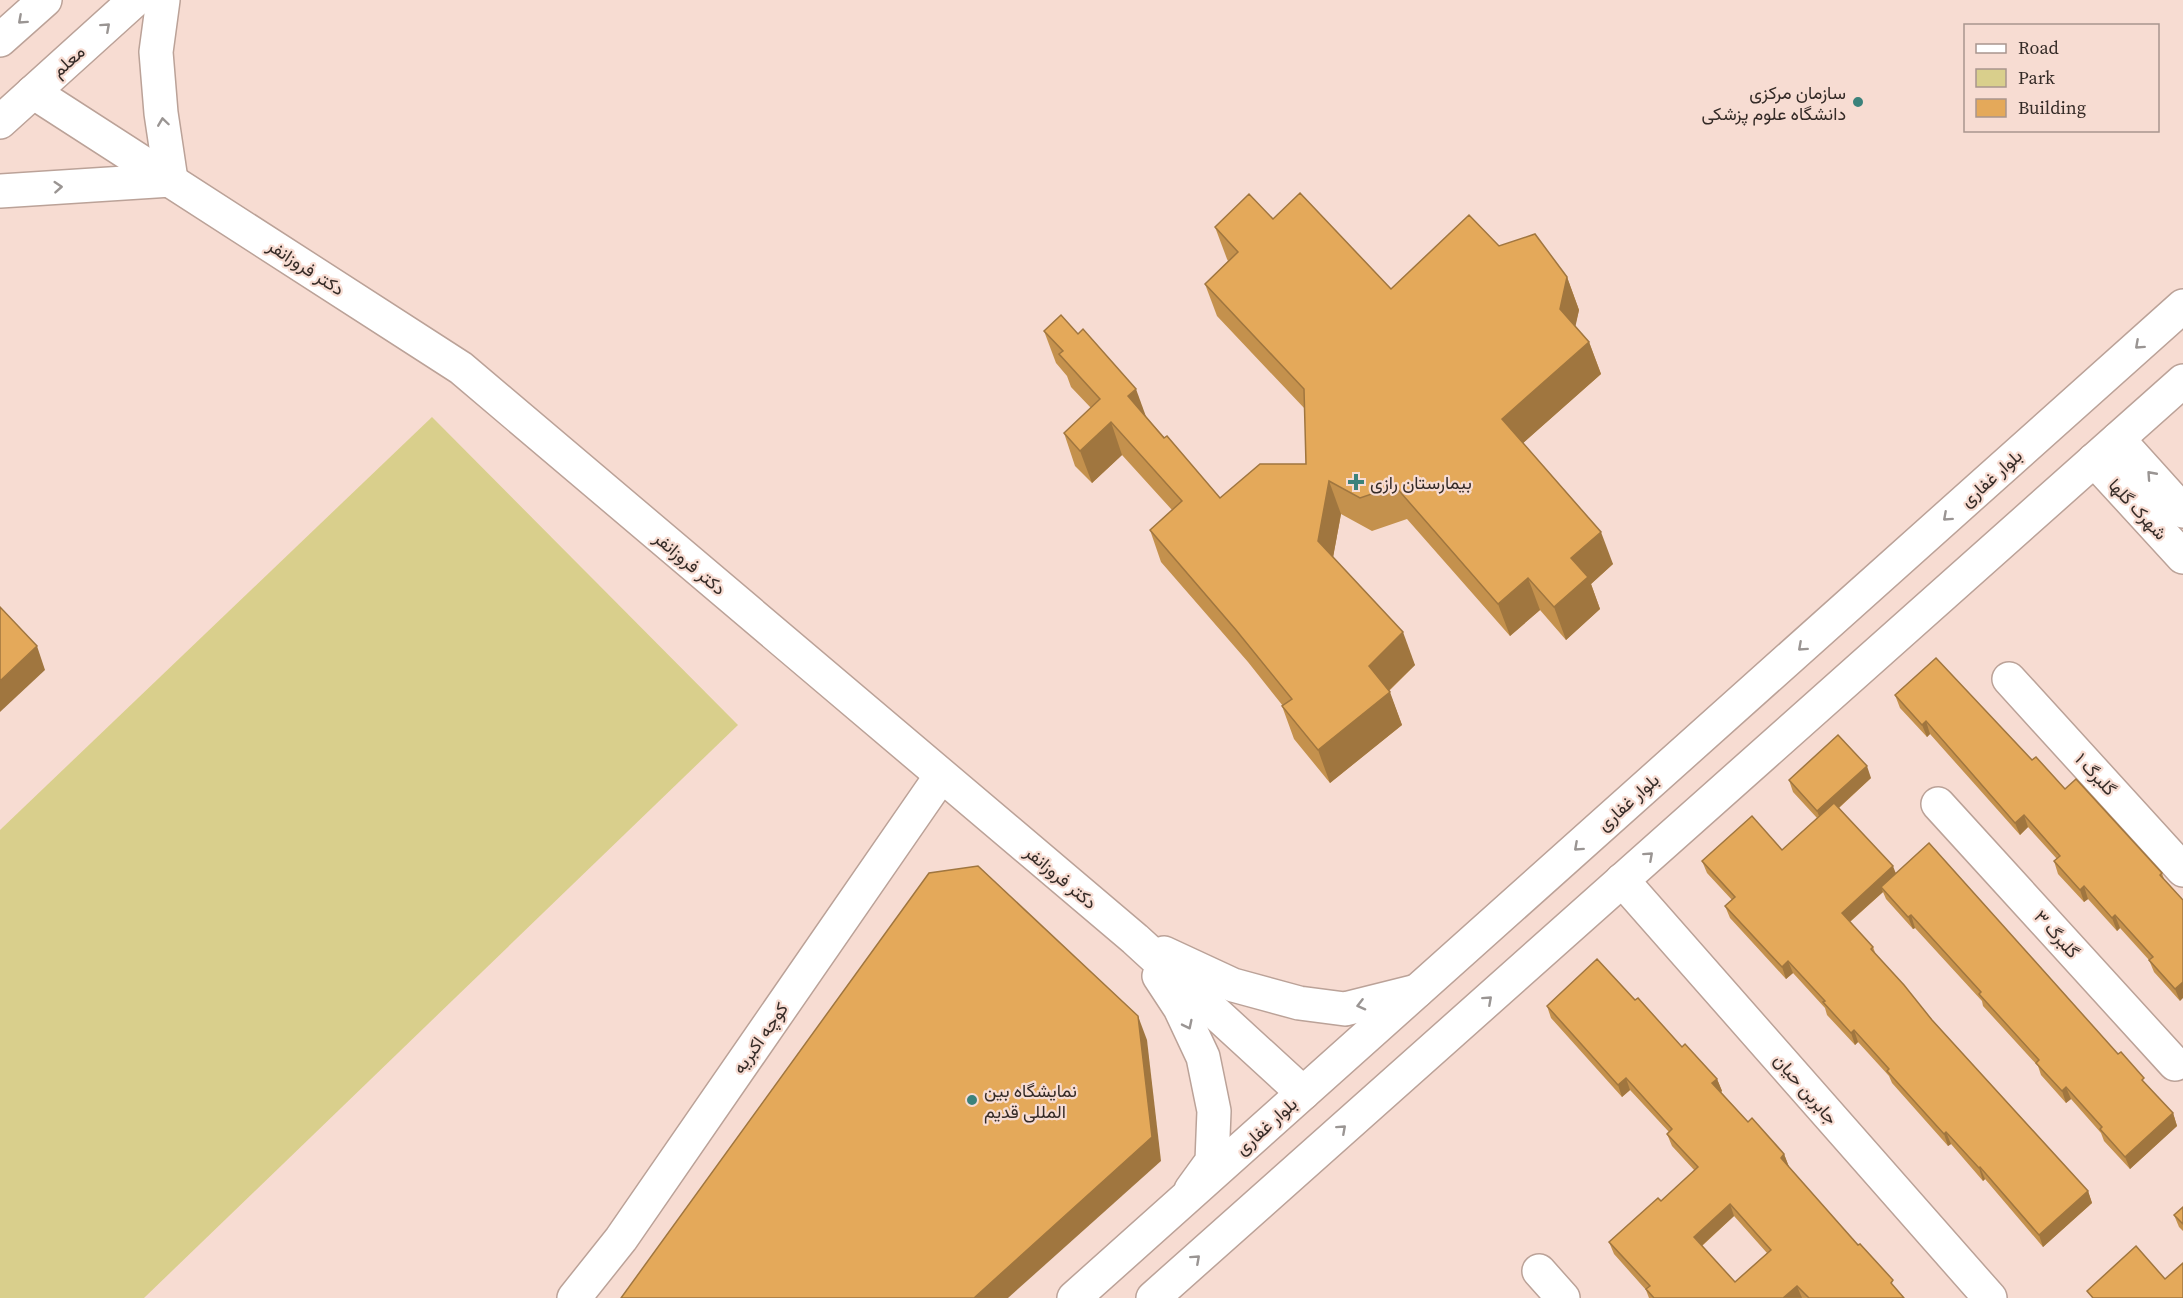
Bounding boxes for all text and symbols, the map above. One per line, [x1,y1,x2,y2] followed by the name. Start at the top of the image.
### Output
[19,13,29,24] one-way arrow
[99,23,110,34] one-way arrow
[1964,24,2159,132] legend
[2018,35,2059,60] text: Road
[46,39,90,83] street label: معلم
[2018,65,2055,90] text: Park
[1702,80,1846,126] place label: سازمان مرکزی دانشگاه علوم پزشکی
[1851,95,1865,109] marker: سازمان مرکزی دانشگاه علوم پزشکی
[2018,95,2086,120] text: Building
[157,118,169,127] one-way arrow
[54,181,63,194] one-way arrow
[262,232,349,301] street label: دکتر فروزانفر
[2136,338,2146,349] one-way arrow
[1955,443,2027,513] street label: بلوار غفاری
[1370,470,1472,495] place label: بیمارستان رازی
[2147,471,2158,482] one-way arrow
[1347,473,1365,491] marker: بیمارستان رازی
[2103,473,2173,545] street label: شهرک گلها
[1943,510,1954,521] one-way arrow
[648,525,731,601] street label: دکتر فروزانفر
[1798,640,1808,651] one-way arrow
[2070,747,2122,801] street label: گلبرگ ۱
[1592,767,1664,837] street label: بلوار غفاری
[1019,839,1102,915] street label: دکتر فروزانفر
[1574,840,1585,851] one-way arrow
[1642,852,1653,863] one-way arrow
[2029,904,2085,964] street label: گلبرگ ۳
[1481,996,1492,1007] one-way arrow
[726,997,794,1079] street label: کوچه اکبریه
[1356,997,1366,1010] one-way arrow
[1180,1018,1192,1029] one-way arrow
[1768,1048,1844,1130] street label: جابربن حیان
[984,1078,1077,1124] place label: نمایشگاه بین المللی قدیم
[1230,1091,1302,1161] street label: بلوار غفاری
[965,1093,979,1107] marker: نمایشگاه بین المللی قدیم
[1335,1125,1346,1136] one-way arrow
[1190,1255,1200,1266] one-way arrow

